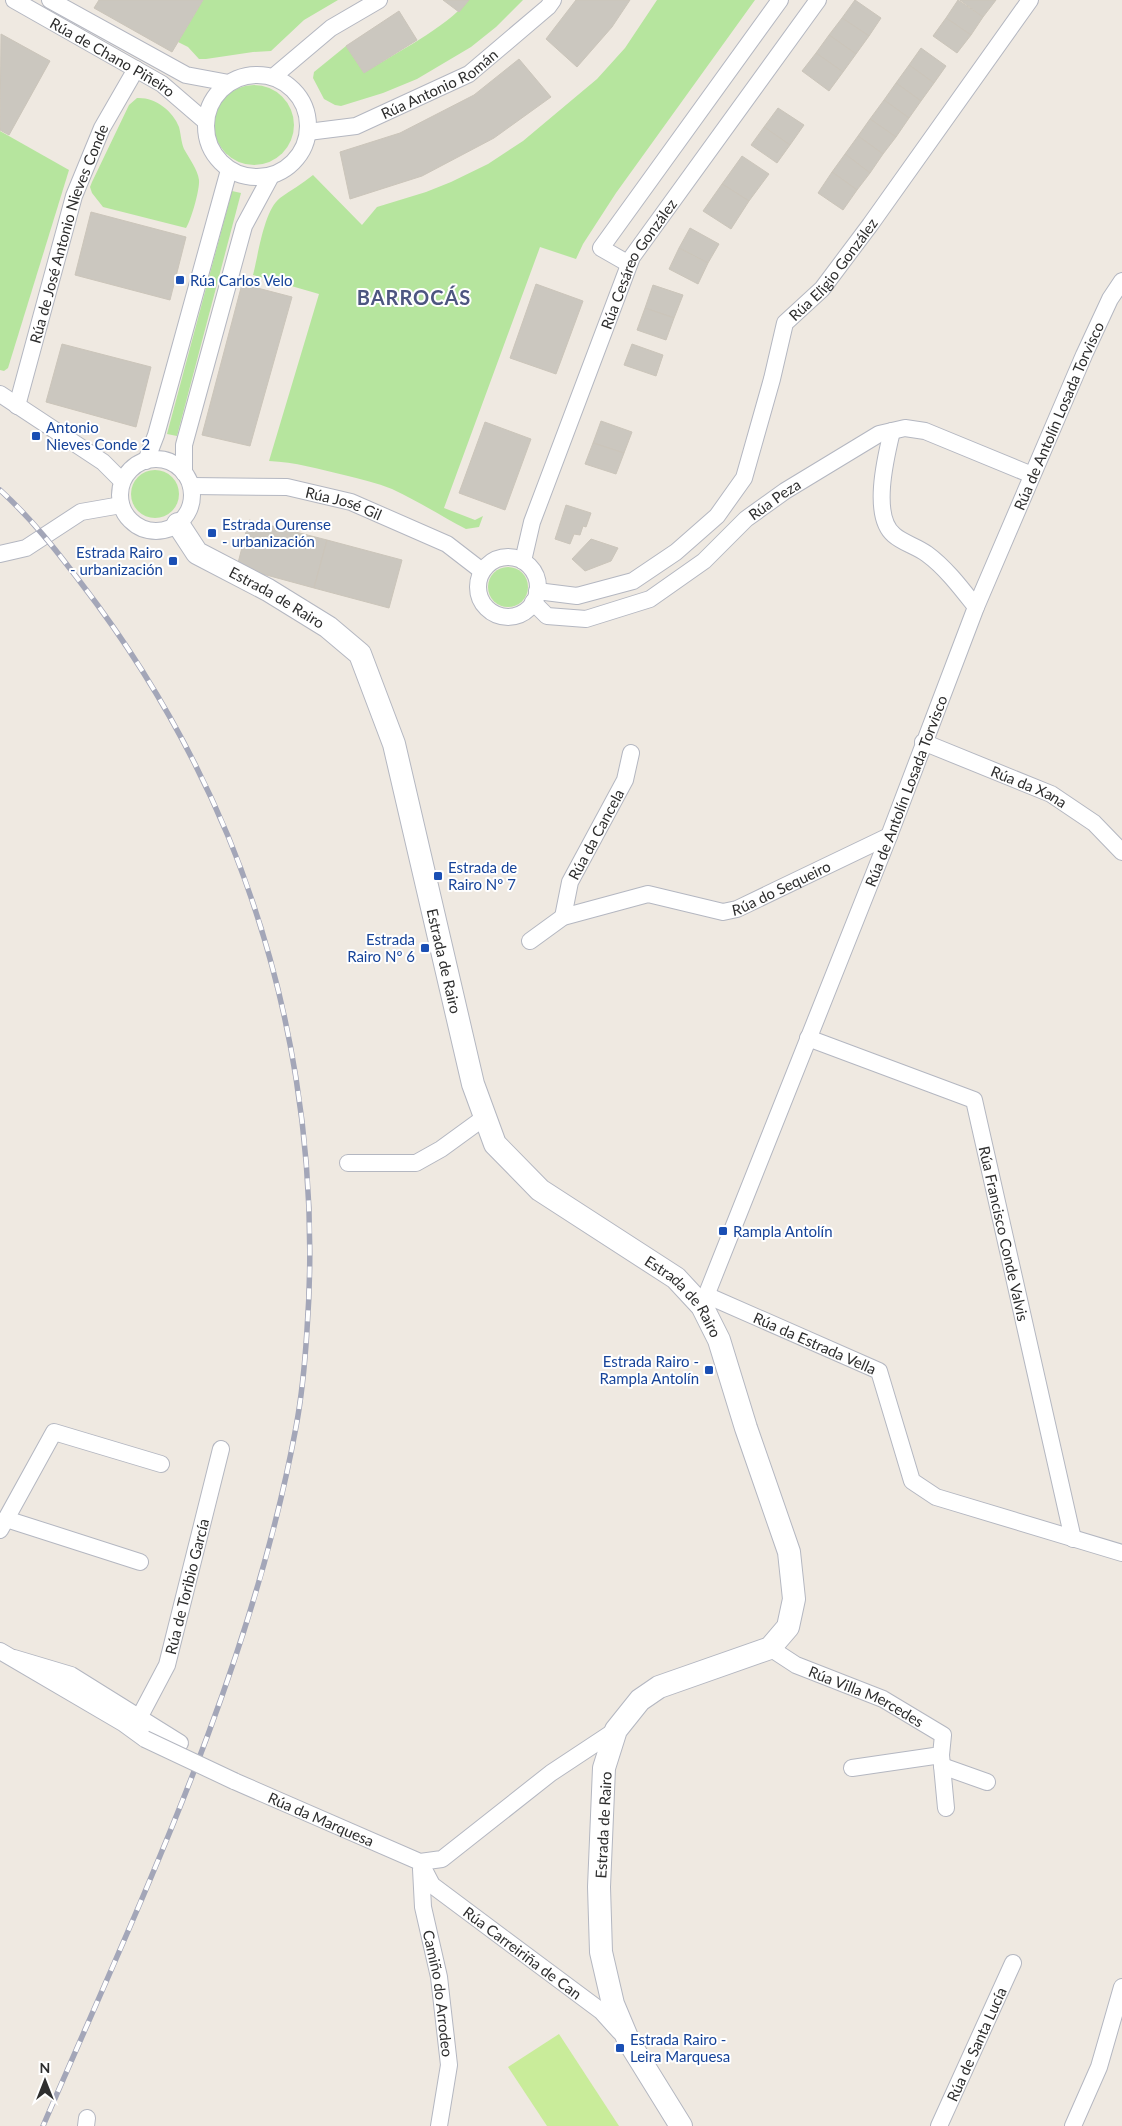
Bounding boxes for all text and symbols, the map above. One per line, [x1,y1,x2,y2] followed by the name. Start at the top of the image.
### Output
[47,13,179,100] street label: Rúa de Chano Piñeiro
[378,45,501,122] street label: Rúa Antonio Román
[25,121,112,345] street label: Rúa de José Antonio Nieves Conde
[597,195,680,332] street label: Rúa Cesáreo González
[785,214,881,324] street label: Rúa Eligio González
[190,271,293,289] place label: Rúa Carlos Velo
[174,274,186,286] marker: Rúa Carlos Velo
[357,285,471,309] district label: BARROCÁS
[1010,319,1107,513] street label: Rúa de Antolín Losada Torvisco
[46,418,150,453] place label: Antonio Nieves Conde 2
[30,430,42,442] marker: Antonio Nieves Conde 2
[745,475,804,524] street label: Rúa Peza
[304,483,385,523] street label: Rúa José Gil
[222,515,331,550] place label: Estrada Ourense - urbanización
[206,527,218,539] marker: Estrada Ourense - urbanización
[70,543,163,578] place label: Estrada Rairo - urbanización
[167,555,179,567] marker: Estrada Rairo - urbanización
[226,562,328,632] street label: Estrada de Rairo
[861,693,951,889] street label: Rúa de Antolín Losada Torvisco
[988,762,1071,811] street label: Rúa da Xana
[564,786,628,883] street label: Rúa da Cancela
[730,857,833,919] street label: Rúa do Sequeiro
[448,858,517,893] place label: Estrada de Rairo Nº 7
[432,870,444,882] marker: Estrada de Rairo Nº 7
[424,907,465,1015] street label: Estrada de Rairo
[347,930,415,965] place label: Estrada Rairo Nº 6
[419,942,431,954] marker: Estrada Rairo Nº 6
[976,1144,1033,1323] street label: Rúa Francisco Conde Valvis
[733,1222,833,1240] place label: Rampla Antolín
[717,1225,729,1237] marker: Rampla Antolín
[642,1251,725,1340] street label: Estrada de Rairo
[751,1308,879,1378] street label: Rúa da Estrada Vella
[599,1352,699,1387] place label: Estrada Rairo - Rampla Antolín
[703,1364,715,1376] marker: Estrada Rairo - Rampla Antolín
[161,1517,212,1656] street label: Rúa de Toribio García
[806,1662,927,1730] street label: Rúa Villa Mercedes
[591,1771,615,1879] street label: Estrada de Rairo
[265,1788,377,1850] street label: Rúa da Marquesa
[460,1903,585,2003] street label: Rúa Carreiriña de Can
[419,1928,457,2058] street label: Camiño do Arrodeo
[943,1984,1010,2104] street label: Rúa de Santa Lucía
[630,2030,730,2065] place label: Estrada Rairo - Leira Marquesa
[614,2042,626,2054] marker: Estrada Rairo - Leira Marquesa
[20,2056,70,2106] north arrow
[40,2059,50,2076] text: N

